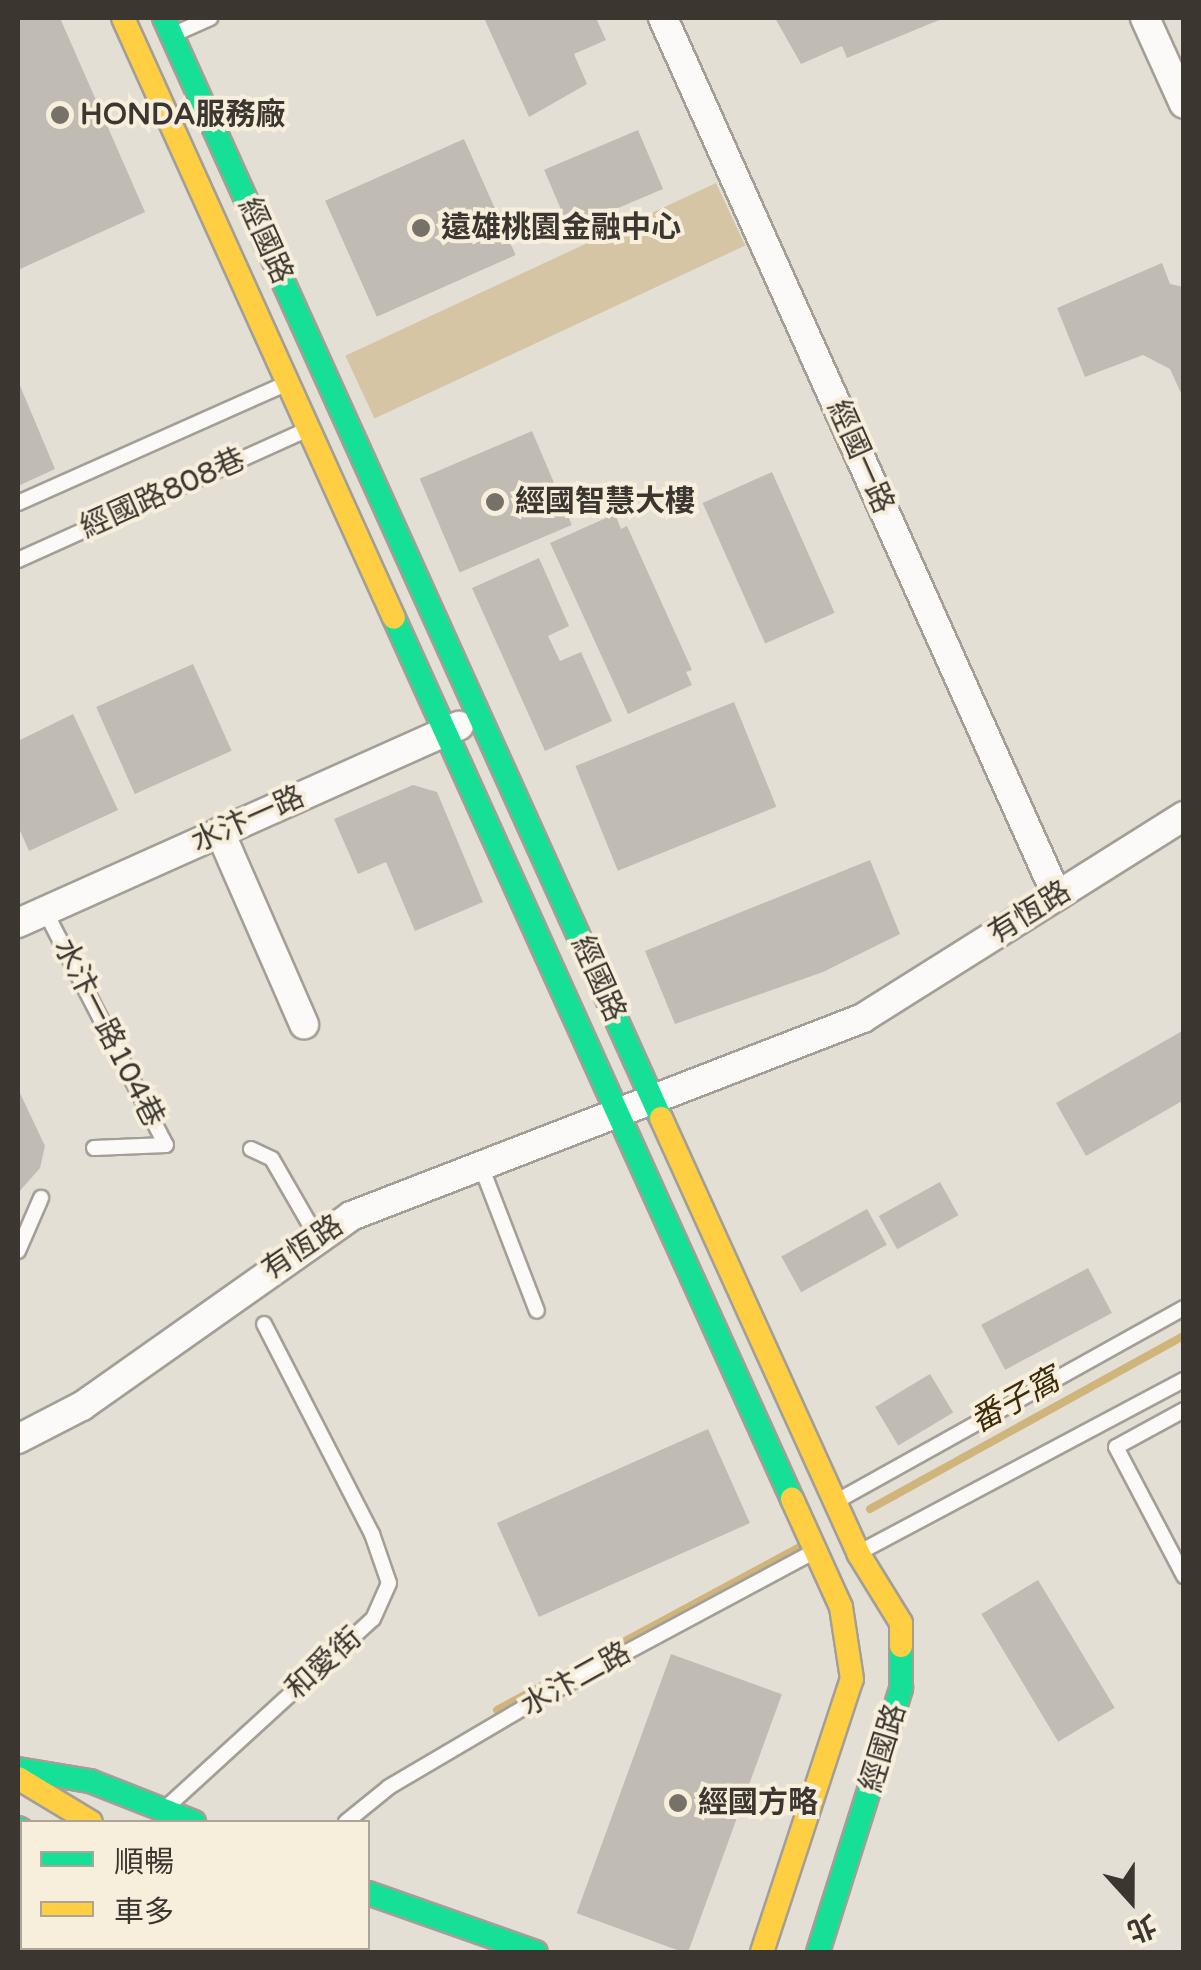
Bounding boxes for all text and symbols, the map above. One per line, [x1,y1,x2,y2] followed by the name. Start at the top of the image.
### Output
[80,97,286,133] place label: HONDA服務廠
[49,104,71,126] marker: HONDA服務廠
[230,193,300,289] street label: 經國路
[441,210,681,246] place label: 遠雄桃園金融中心
[410,217,432,239] marker: 遠雄桃園金融中心
[819,395,901,519] street label: 經國一路
[75,442,251,546] street label: 經國路808巷
[515,484,695,520] place label: 經國智慧大樓
[484,491,506,513] marker: 經國智慧大樓
[186,779,310,861] street label: 水汴一路
[982,874,1078,952] street label: 有恆路
[563,931,633,1027] street label: 經國路
[45,933,171,1133] street label: 水汴一路104巷
[256,1208,350,1288] street label: 有恆路
[964,1361,1066,1441] water label: 番子窩
[279,1621,369,1707] street label: 和愛街
[515,1635,637,1725] street label: 水汴二路
[854,1700,914,1796] street label: 經國路
[698,1785,818,1821] place label: 經國方略
[667,1792,689,1814] marker: 經國方略
[20,1820,370,1950] legend
[114,1844,174,1881] text: 順暢
[1081,1850,1181,1950] north arrow
[114,1894,174,1931] text: 車多
[1123,1907,1161,1949] text: 北

